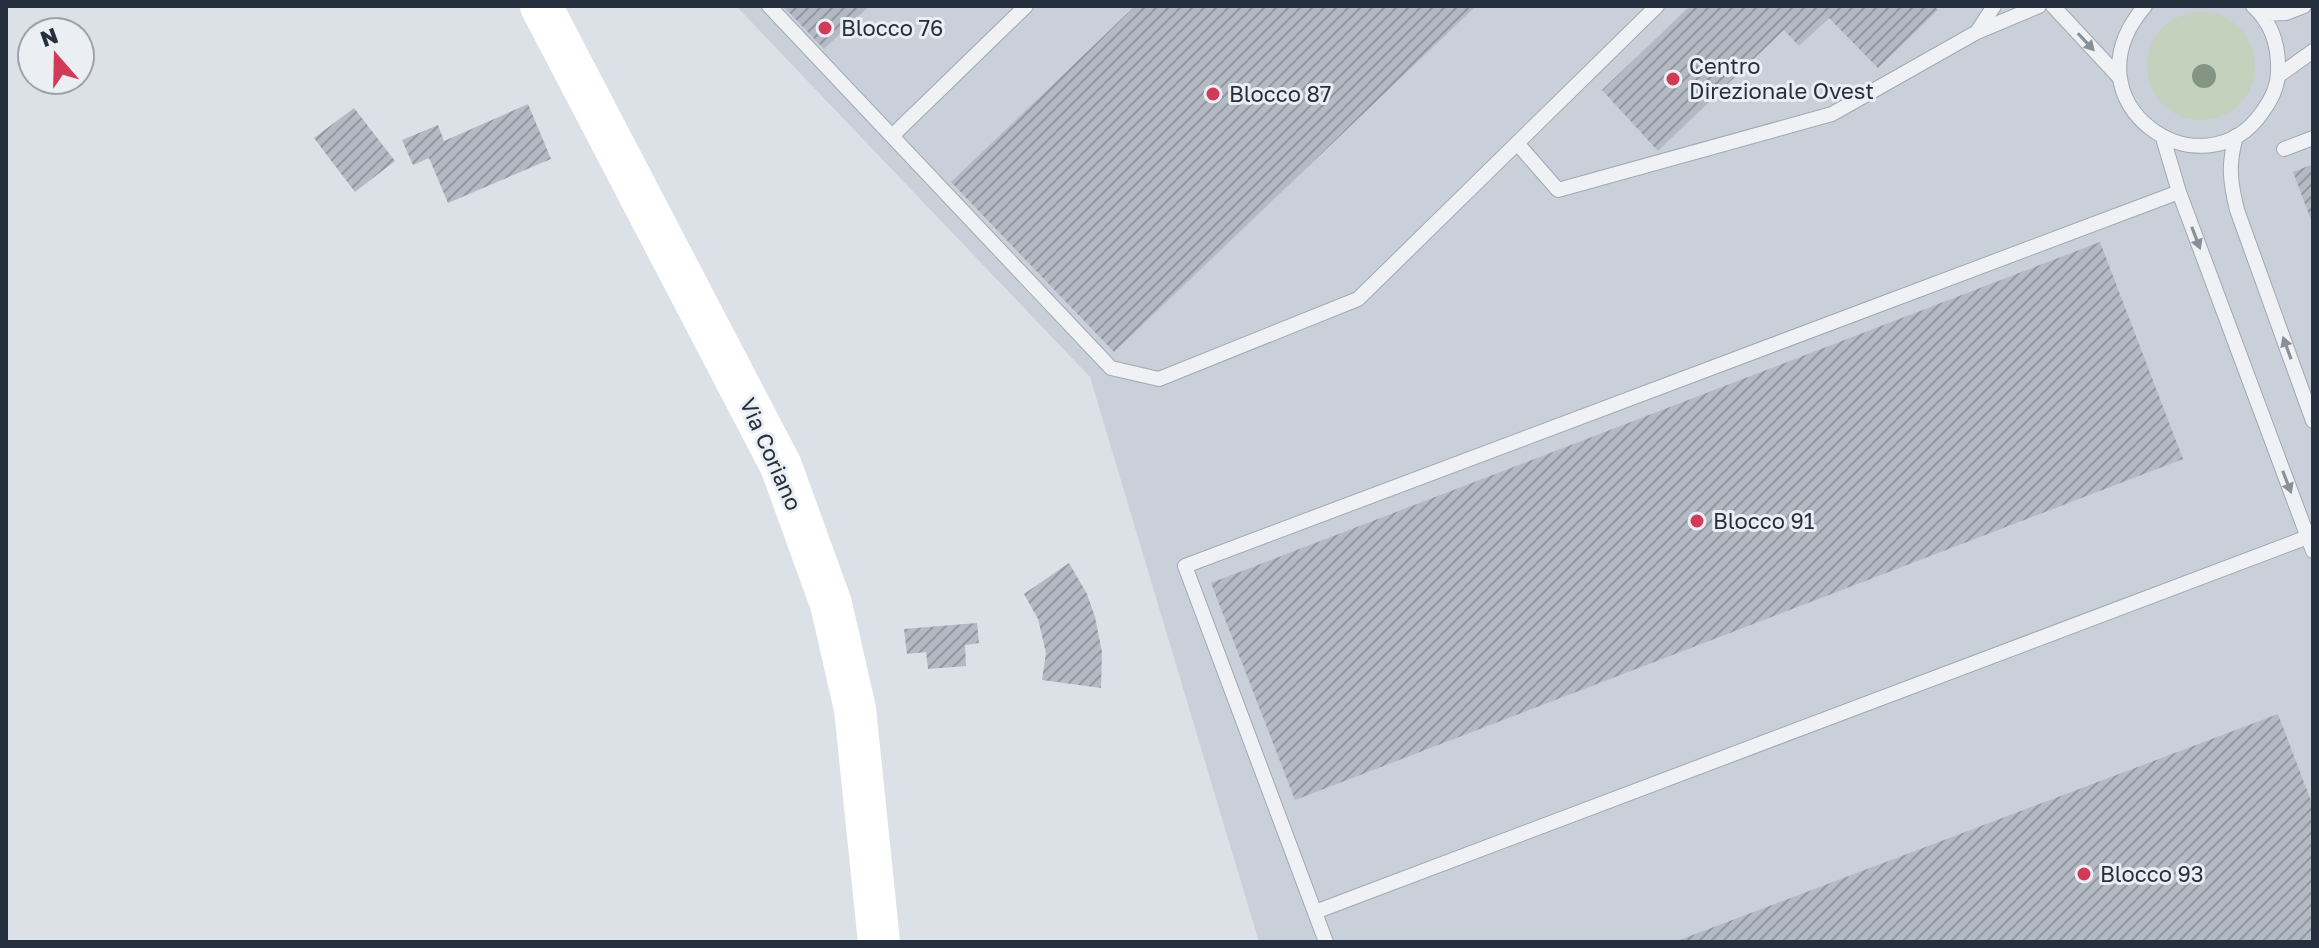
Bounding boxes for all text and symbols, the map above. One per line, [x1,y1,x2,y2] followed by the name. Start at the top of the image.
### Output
[841,14,943,41] place label: Blocco 76
[16,16,96,96] north arrow
[816,19,834,37] marker: Blocco 76
[37,21,61,52] text: N
[2076,32,2094,51] one-way arrow
[1689,52,1874,104] place label: Centro Direzionale Ovest
[1664,70,1682,88] marker: Centro Direzionale Ovest
[1229,80,1332,107] place label: Blocco 87
[1204,85,1222,103] marker: Blocco 87
[2190,227,2203,251] one-way arrow
[2280,335,2292,359] one-way arrow
[735,393,808,514] street label: Via Coriano
[2281,470,2294,494] one-way arrow
[1713,507,1815,534] place label: Blocco 91
[1688,512,1706,530] marker: Blocco 91
[2100,860,2204,887] place label: Blocco 93
[2075,865,2093,883] marker: Blocco 93

